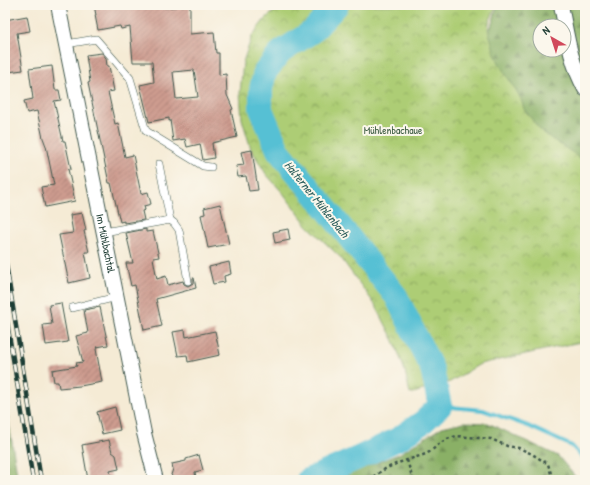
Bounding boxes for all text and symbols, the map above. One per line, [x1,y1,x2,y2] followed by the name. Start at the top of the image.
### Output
[532,18,572,58] north arrow
[539,23,552,38] text: N
[364,123,423,137] park label: Mühlenbachaue
[281,157,354,242] water label: Halterner Mühlenbach
[93,212,119,274] street label: Im Mühlbachtal

